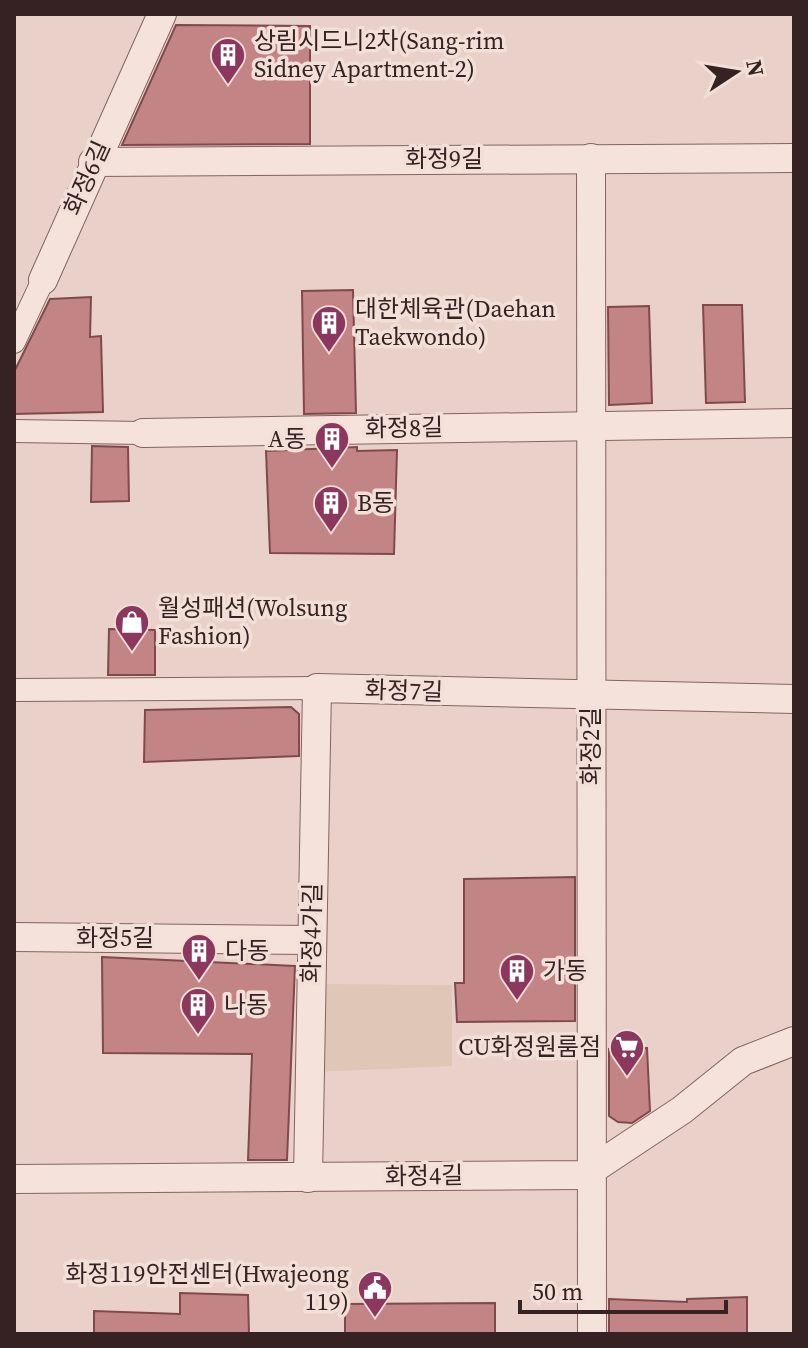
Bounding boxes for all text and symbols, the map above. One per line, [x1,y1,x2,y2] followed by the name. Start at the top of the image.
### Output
[254,24,504,85] place label: 상림시드니2차(Sang-rim Sidney Apartment-2)
[696,32,776,112] north arrow
[209,36,247,86] building icon: 상림시드니2차(Sang-rim Sidney Apartment-2)
[739,57,772,79] text: N
[56,135,118,220] street label: 화정6길
[405,142,483,175] street label: 화정9길
[355,292,556,353] place label: 대한체육관(Daehan Taekwondo)
[310,304,348,354] building icon: 대한체육관(Daehan Taekwondo)
[365,410,443,445] street label: 화정8길
[313,420,351,470] building icon: A동
[268,422,306,455] place label: A동
[312,484,350,534] building icon: B동
[357,486,394,519] place label: B동
[158,591,347,652] place label: 월성패션(Wolsung Fashion)
[113,603,151,653] shop icon: 월성패션(Wolsung Fashion)
[364,673,444,708] street label: 화정7길
[574,707,607,785] street label: 화정2길
[294,883,329,983] street label: 화정4가길
[76,921,154,954] street label: 화정5길
[180,932,218,982] building icon: 다동
[225,934,269,967] place label: 다동
[498,952,536,1002] building icon: 가동
[543,954,587,987] place label: 가동
[179,986,217,1036] building icon: 나동
[224,988,268,1021] place label: 나동
[608,1028,646,1078] supermarket icon: CU화정원룸점
[458,1030,601,1063] place label: CU화정원룸점
[385,1158,463,1193] street label: 화정4길
[65,1257,349,1318] place label: 화정119안전센터(Hwajeong 119)
[520,1264,726,1314] scale bar
[356,1269,394,1319] public building icon: 화정119안전센터(Hwajeong 119)
[532,1275,583,1308] text: 50 m

